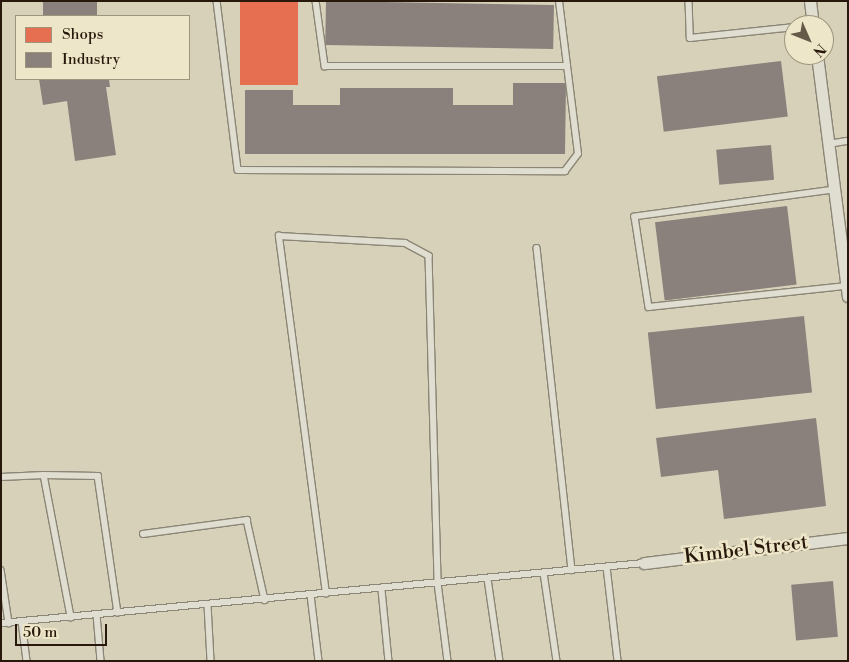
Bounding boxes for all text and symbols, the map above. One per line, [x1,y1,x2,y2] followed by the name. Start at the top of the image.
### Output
[15,15,190,80] legend
[784,15,834,65] north arrow
[62,25,103,44] text: Shops
[809,39,829,60] text: N
[62,50,120,69] text: Industry
[683,530,809,570] street label: Kimbel Street
[18,614,110,646] scale bar
[23,623,57,642] text: 50 m

